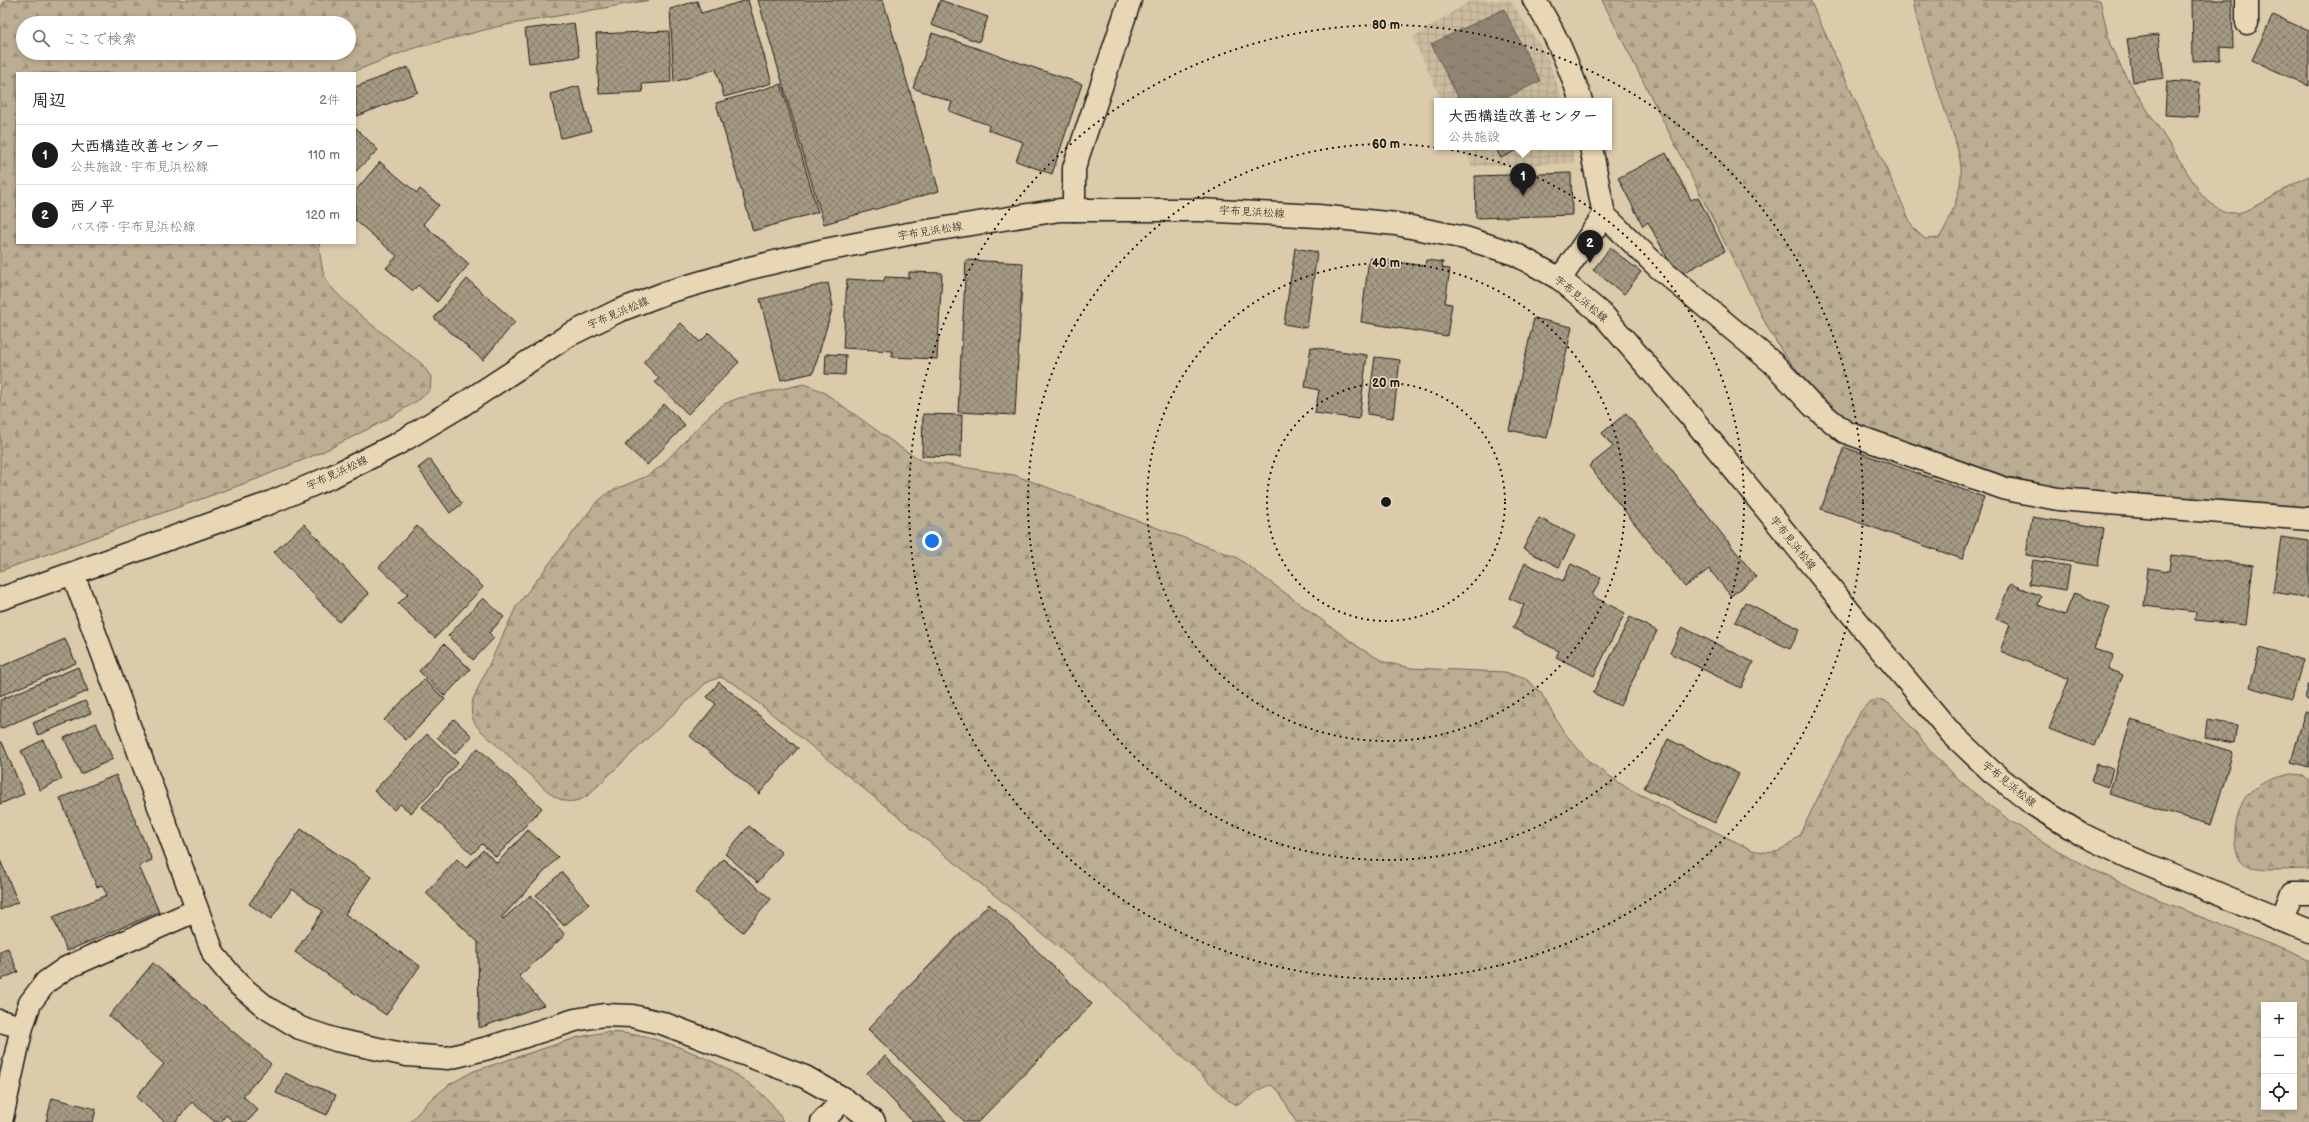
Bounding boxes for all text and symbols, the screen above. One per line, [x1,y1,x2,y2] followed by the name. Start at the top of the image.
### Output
[16,16,356,60] search box
[1372,18,1400,33] text: 80 m
[30,27,52,49] icon: search
[62,30,137,49] text: ここで検索
[32,91,66,111] text: 周辺
[319,92,340,108] text: 2件
[1434,98,1612,150] popup
[1448,107,1598,126] text: 大西構造改善センター
[1448,129,1500,145] text: 公共施設
[70,137,220,156] text: 大西構造改善センター
[1372,137,1400,152] text: 60 m
[42,147,48,163] text: 1
[308,147,340,163] text: 110 m
[70,159,208,175] text: 公共施設 · 宇布見浜松線
[1510,163,1536,196] pin: 1
[70,197,115,216] text: 西ノ平
[1219,204,1285,220] street label: 宇布見浜松線
[41,207,49,223] text: 2
[305,207,340,223] text: 120 m
[70,219,195,235] text: バス停 · 宇布見浜松線
[896,219,964,243] street label: 宇布見浜松線
[1577,230,1603,263] pin: 2
[1372,256,1400,271] text: 40 m
[1552,273,1610,325] street label: 宇布見浜松線
[585,294,651,332] street label: 宇布見浜松線
[1372,376,1400,391] text: 20 m
[304,453,370,493] street label: 宇布見浜松線
[1379,495,1393,509] centre of rings
[1767,513,1819,573] street label: 宇布見浜松線
[922,531,942,551] your location
[1979,758,2039,810] street label: 宇布見浜松線
[2261,1002,2297,1110] map controls
[2261,1002,2297,1038] button: +
[2261,1038,2297,1074] button: −
[2261,1074,2297,1110] button: locate

